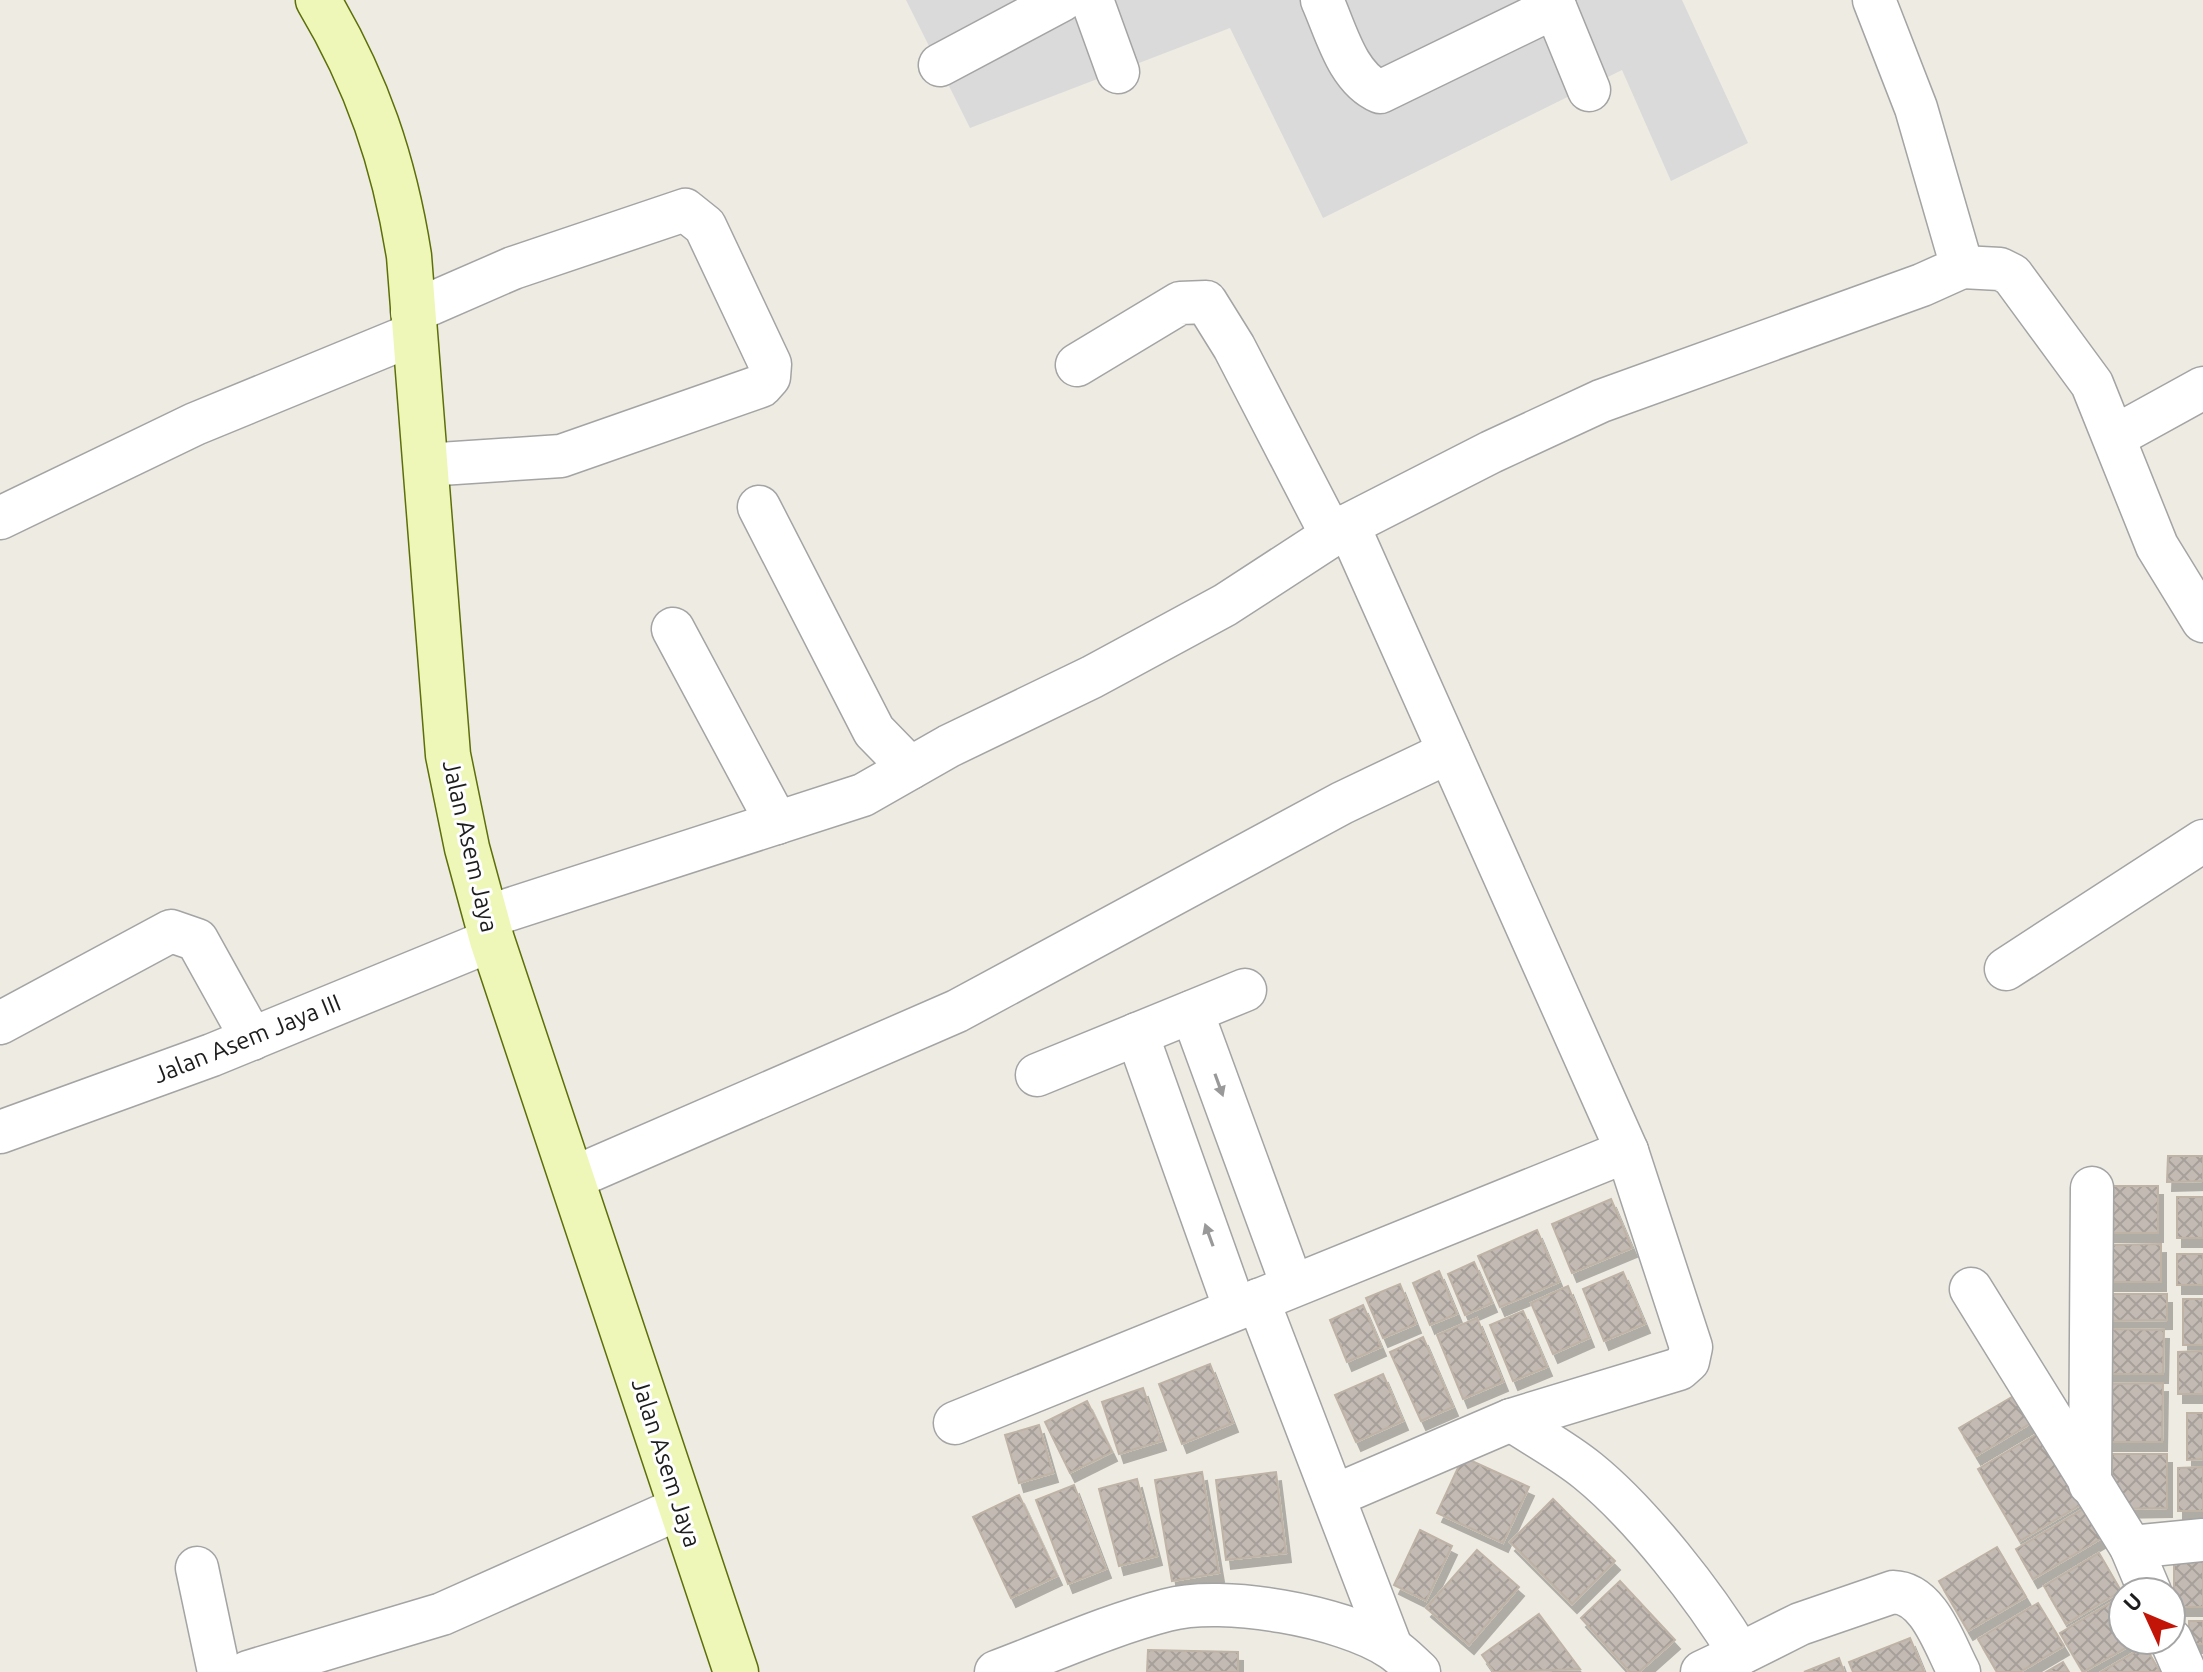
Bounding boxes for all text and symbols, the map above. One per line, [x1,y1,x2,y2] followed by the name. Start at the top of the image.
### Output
[438,757,503,935] street label: Jalan Asem Jaya
[149,989,344,1088] street label: Jalan Asem Jaya III
[1213,1073,1225,1097] one-way arrow
[1203,1223,1215,1247] one-way arrow
[626,1375,706,1551] street label: Jalan Asem Jaya
[2107,1576,2187,1656] north arrow
[2118,1588,2147,1616] text: U

